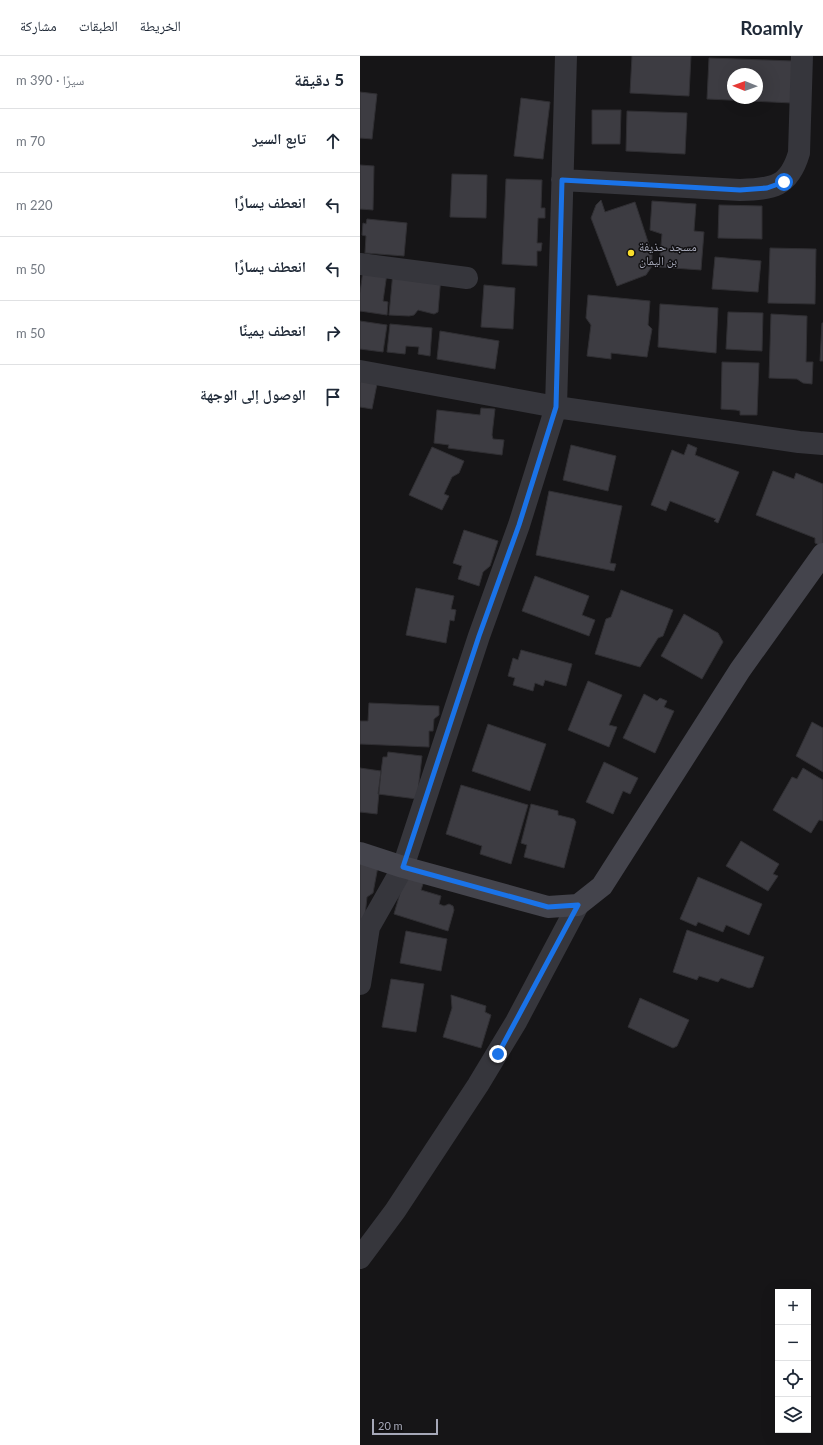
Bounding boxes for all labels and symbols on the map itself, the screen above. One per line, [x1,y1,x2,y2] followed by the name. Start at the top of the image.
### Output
[727,68,763,104] north arrow
[775,173,793,191] route start
[639,239,697,268] place label: مسجد حذيفة بن اليمان
[626,248,636,258] marker: مسجد حذيفة بن اليمان
[489,1045,507,1063] route end
[372,1417,438,1436] scale bar

